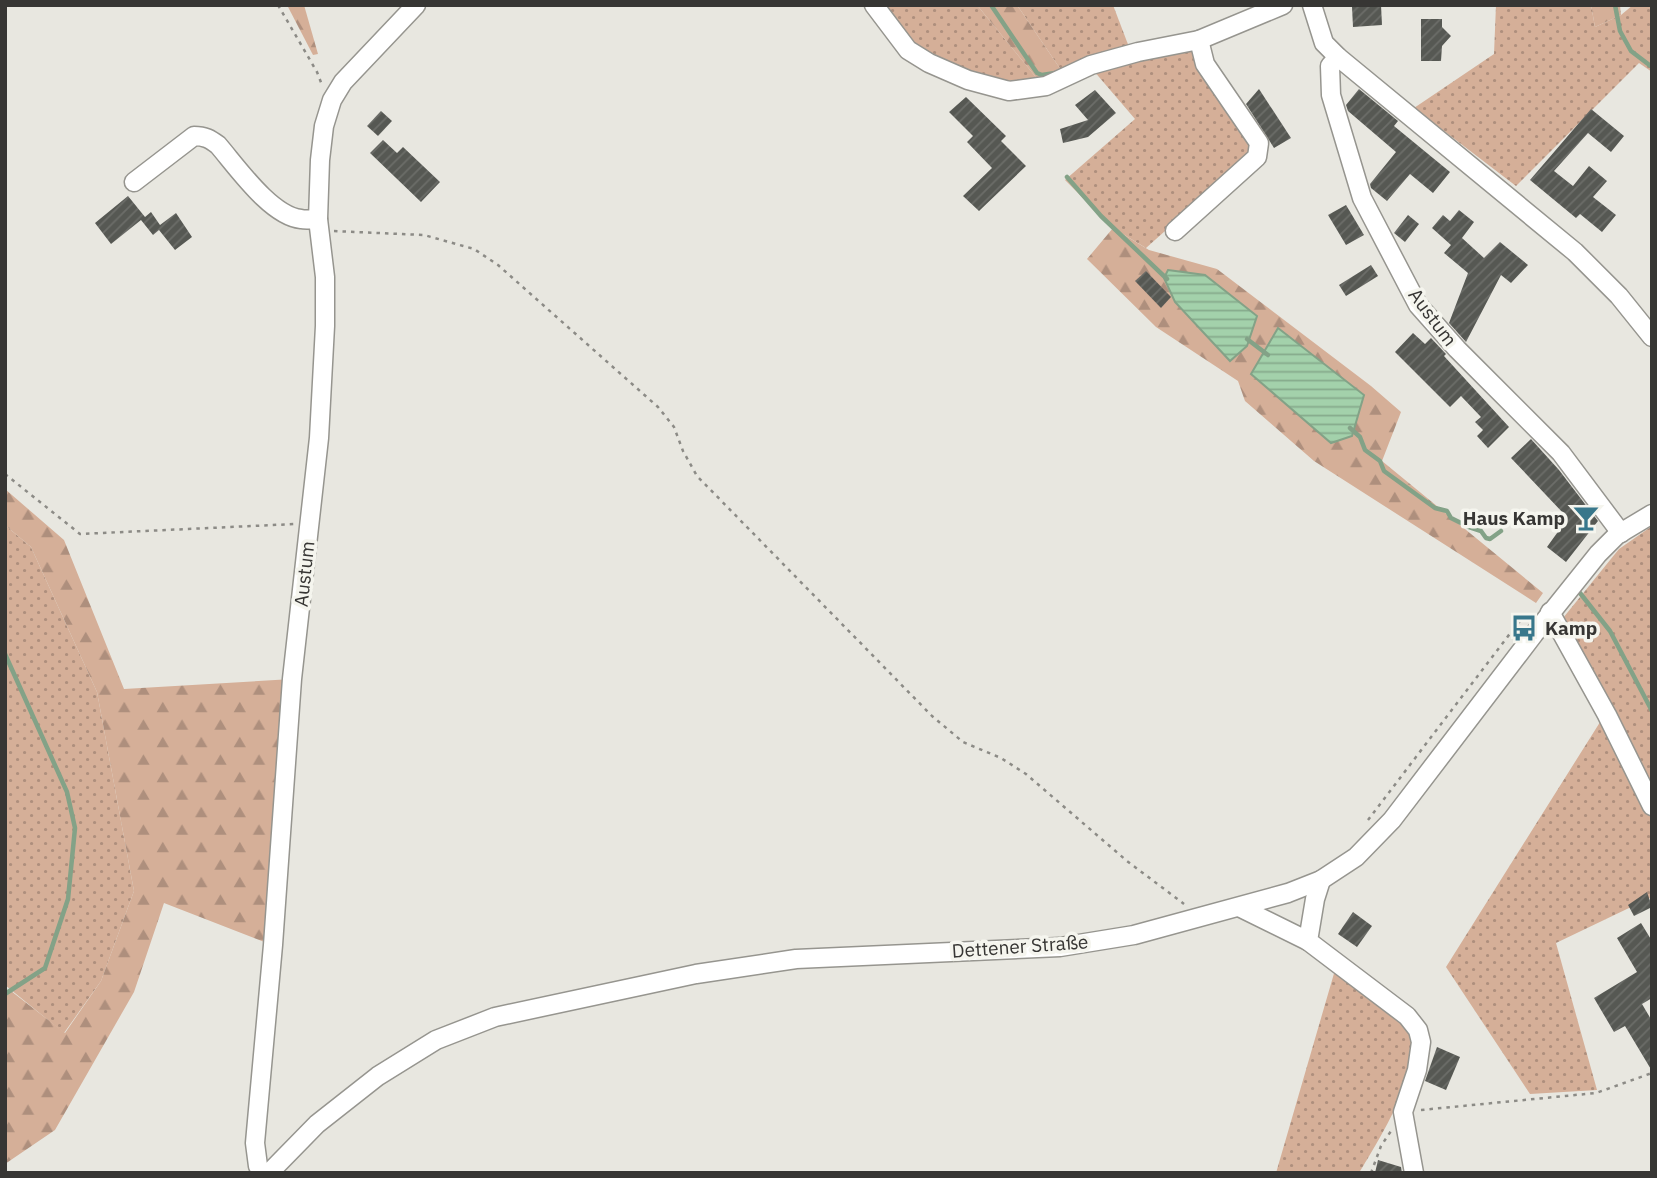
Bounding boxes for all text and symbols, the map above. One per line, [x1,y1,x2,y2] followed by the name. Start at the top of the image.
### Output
[1404,283,1462,351] street label: Austum
[1571,503,1601,533] bar icon: Haus Kamp
[1463,506,1565,530] place label: Haus Kamp
[289,540,319,608] street label: Austum
[1509,613,1539,643] bus stop icon: Kamp
[1545,616,1597,640] place label: Kamp
[951,929,1089,963] street label: Dettener Straße

